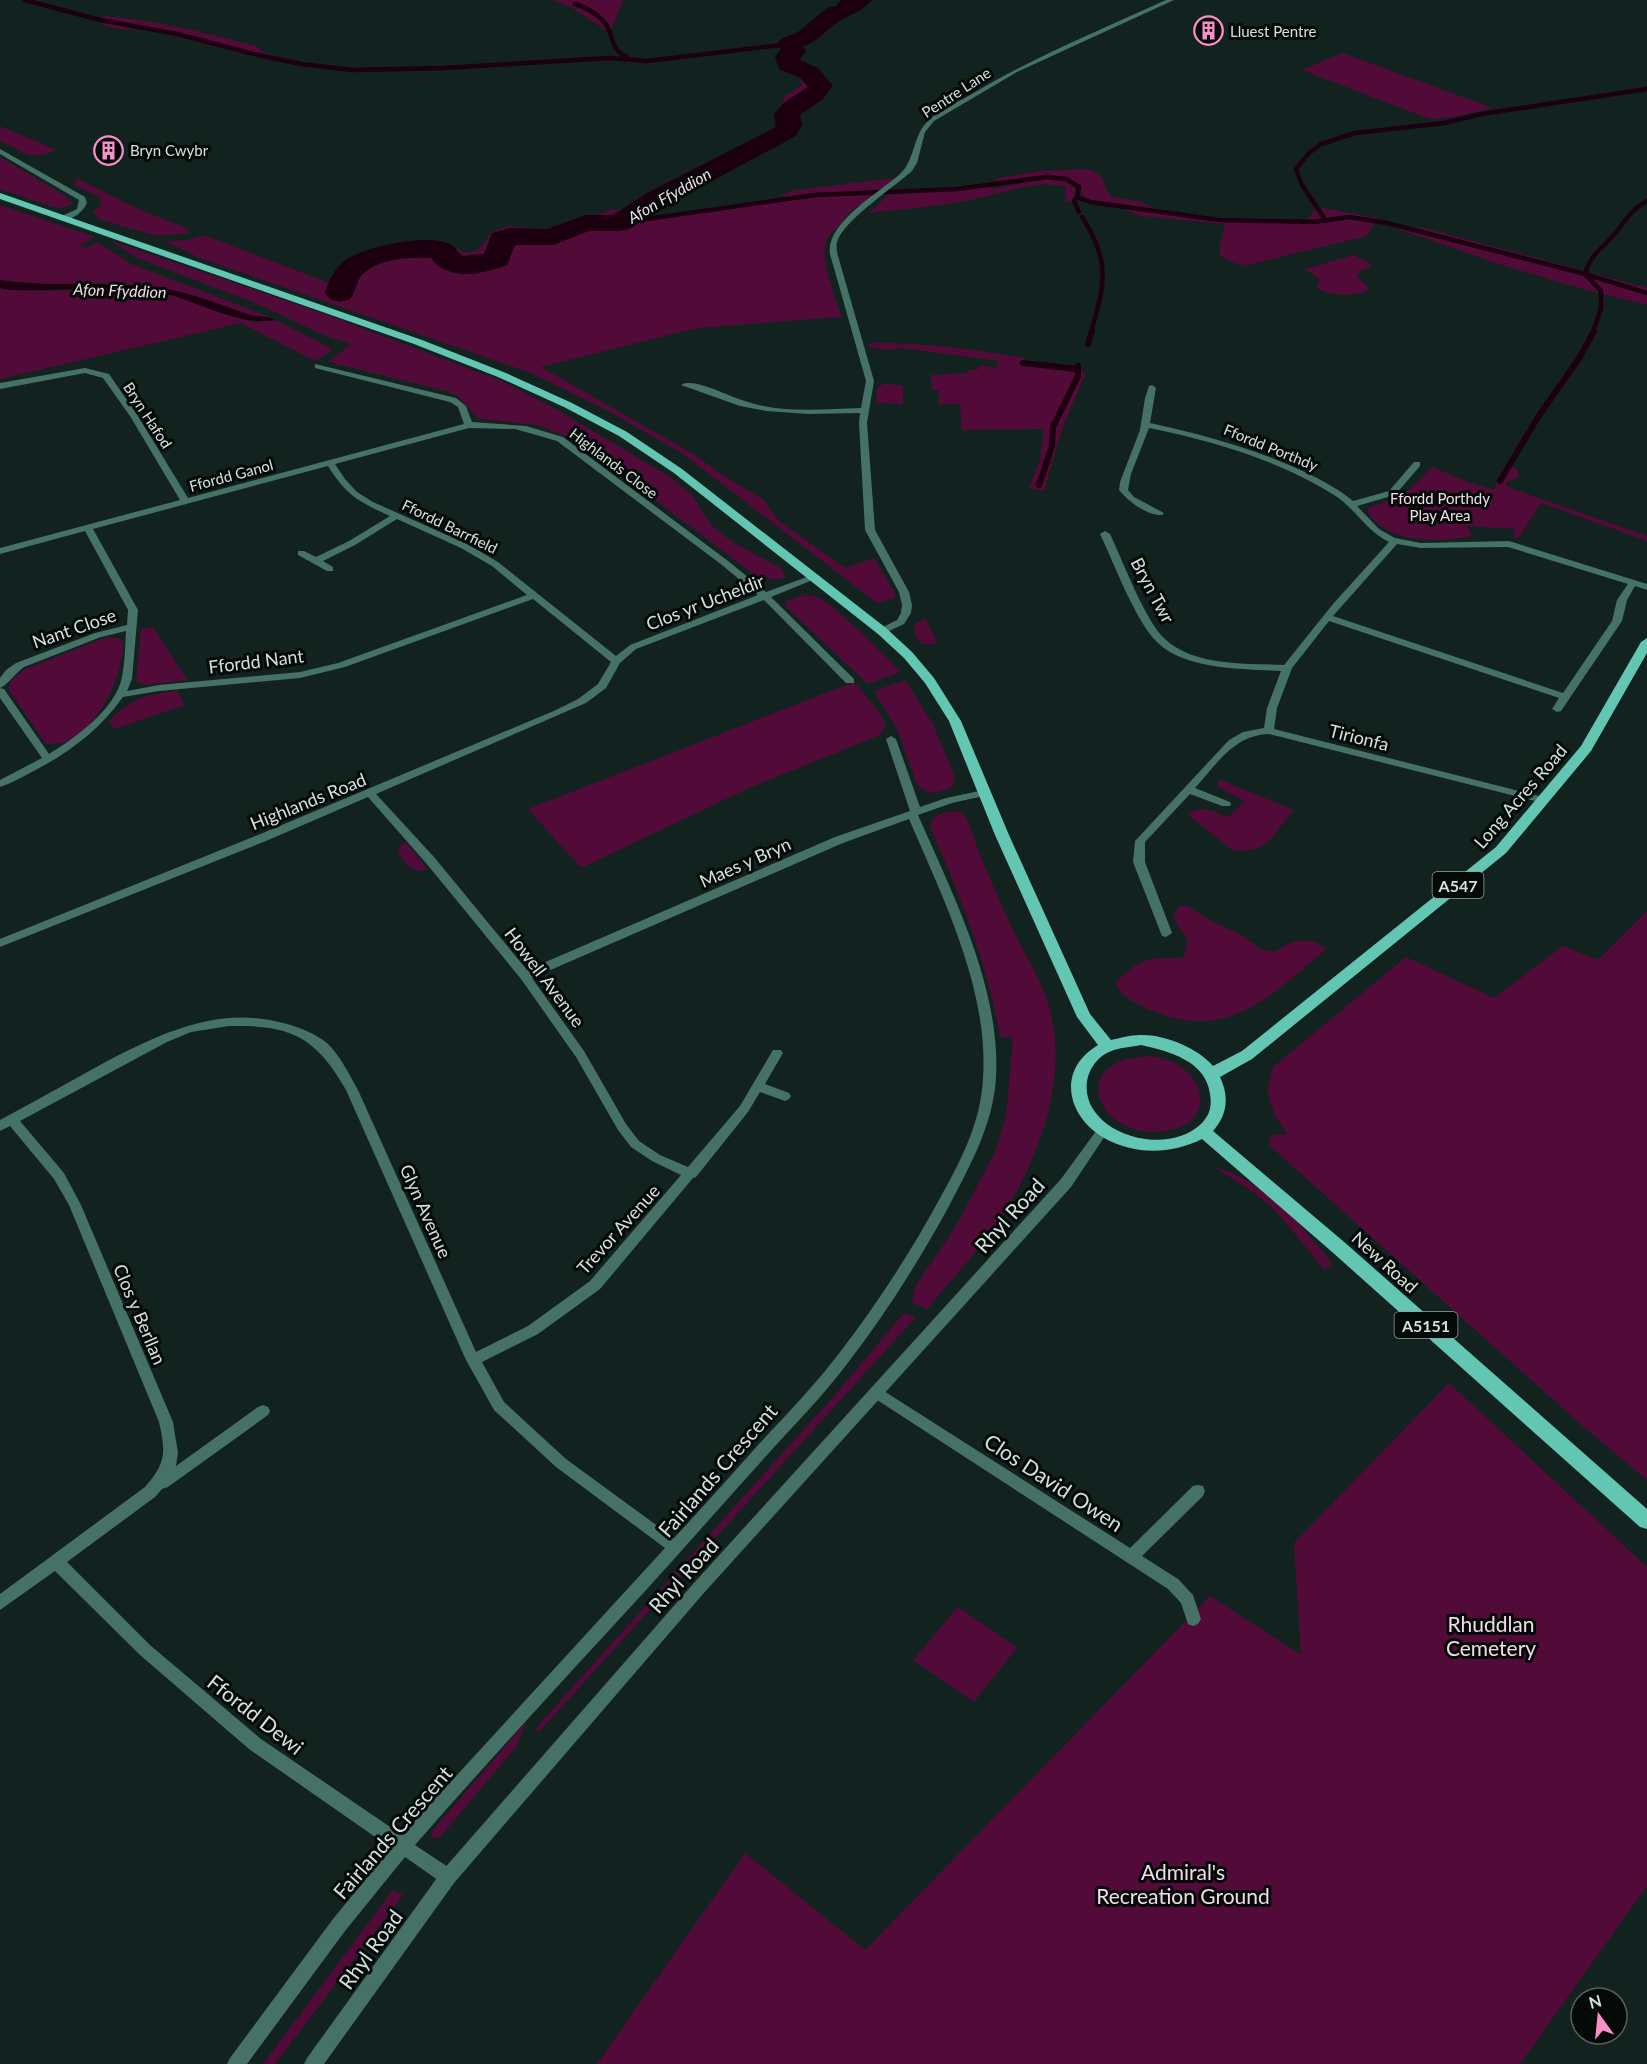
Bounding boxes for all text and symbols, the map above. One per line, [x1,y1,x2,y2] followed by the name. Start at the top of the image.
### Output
[1193,15,1225,47] building icon: Lluest Pentre
[1230,22,1317,40] place label: Lluest Pentre
[918,63,994,121] street label: Pentre Lane
[93,134,125,166] building icon: Bryn Cwybr
[130,141,209,159] place label: Bryn Cwybr
[623,163,714,227] water label: Afon Ffyddion
[72,279,167,301] water label: Afon Ffyddion
[120,378,176,452] street label: Bryn Hafod
[1221,420,1321,474] street label: Ffordd Porthdy
[566,424,662,502] street label: Highlands Close
[187,455,275,495] street label: Ffordd Ganol
[1390,489,1490,524] park label: Ffordd Porthdy Play Area
[399,495,501,557] street label: Ffordd Barrfield
[1127,553,1180,627] street label: Bryn Twr
[643,569,768,635] street label: Clos yr Ucheldir
[29,603,119,653] street label: Nant Close
[207,644,305,678] street label: Ffordd Nant
[1327,719,1391,755] street label: Tirionfa
[1469,739,1571,853] street label: Long Acres Road
[247,768,369,834] street label: Highlands Road
[696,832,794,892] street label: Maes y Bryn
[1432,872,1484,898] road number: A547
[500,923,590,1031] street label: Howell Avenue
[396,1161,456,1261] street label: Glyn Avenue
[969,1172,1049,1258] street label: Rhyl Road
[572,1180,664,1278] street label: Trevor Avenue
[1347,1227,1423,1297] street label: New Road
[109,1260,171,1368] street label: Clos y Berllan
[1394,1312,1458,1338] road number: A5151
[652,1398,782,1542] street label: Fairlands Crescent
[980,1428,1128,1536] street label: Clos David Owen
[643,1532,723,1618] street label: Rhyl Road
[1446,1611,1536,1660] park label: Rhuddlan Cemetery
[203,1669,309,1759] street label: Ffordd Dewi
[327,1760,457,1904] street label: Fairlands Crescent
[1096,1859,1270,1908] park label: Admiral's Recreation Ground
[333,1904,407,1994] street label: Rhyl Road
[1569,1986,1629,2046] north arrow
[1587,1990,1603,2012] text: N

